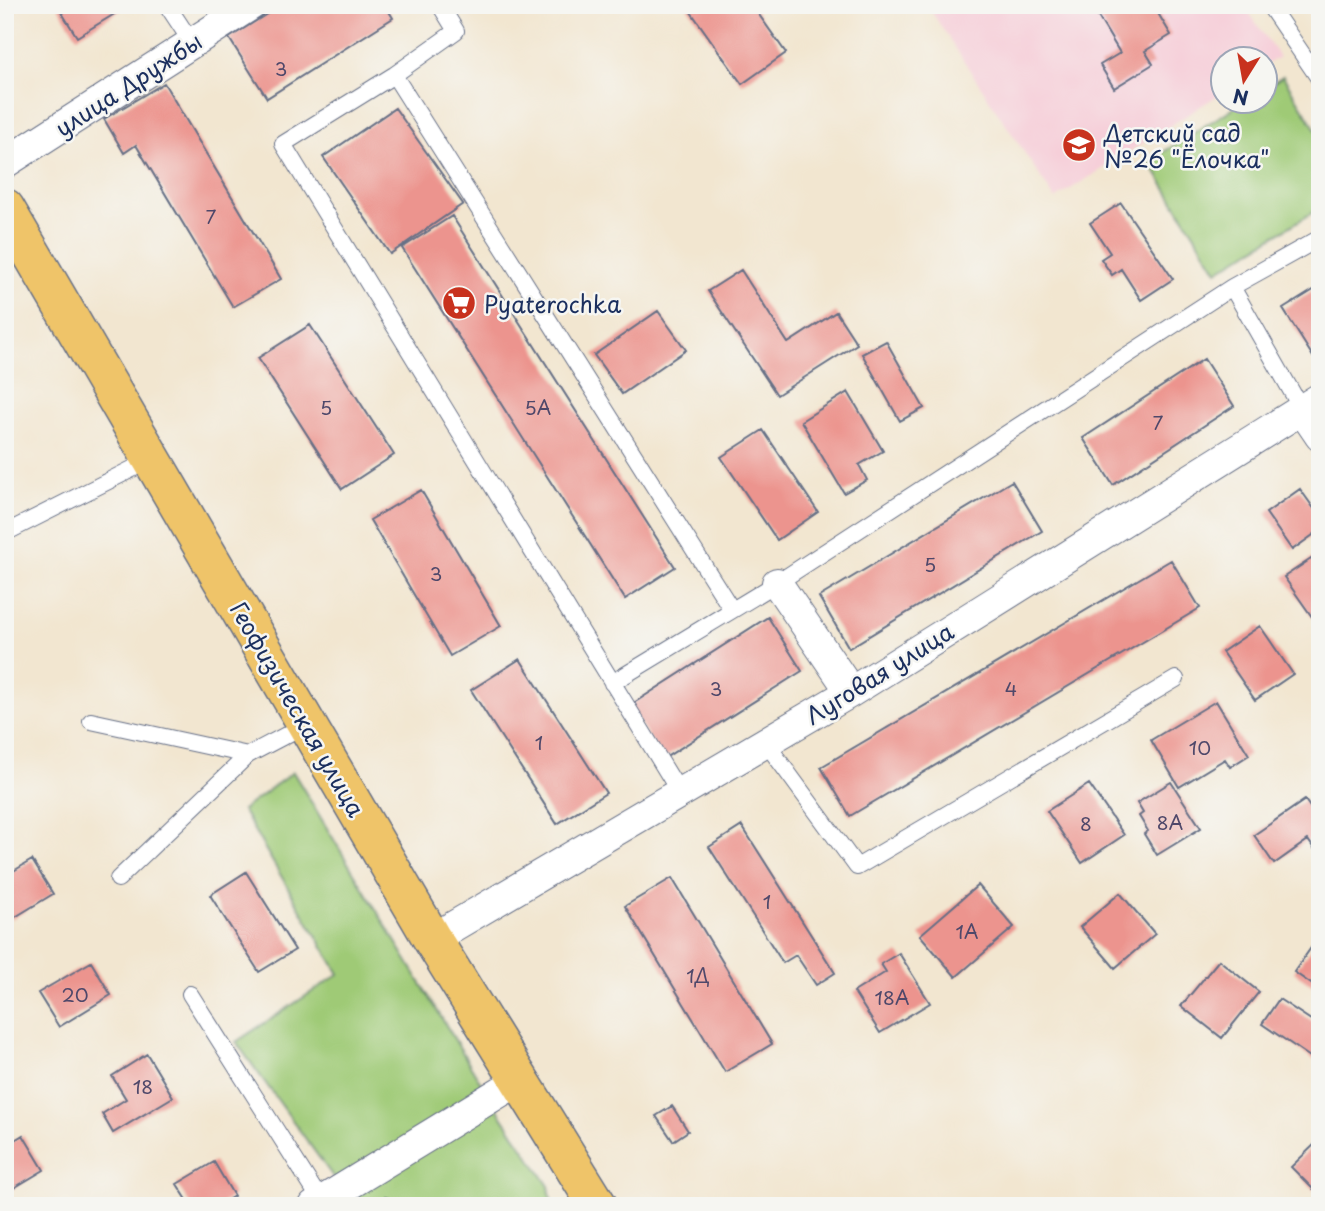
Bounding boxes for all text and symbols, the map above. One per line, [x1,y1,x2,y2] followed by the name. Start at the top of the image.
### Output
[48,23,208,145] street label: улица Дружбы
[1210,46,1280,116] north arrow
[275,54,287,82] house number: 3
[1231,82,1251,113] text: N
[1103,115,1270,176] place label: Детский сад №26 "Ёлочка"
[1060,126,1098,164] school or university icon: Детский сад №26 "Ёлочка"
[206,202,217,230] house number: 7
[440,284,478,322] supermarket icon: Pyaterochka
[484,286,622,321] place label: Pyaterochka
[320,393,332,421] house number: 5
[525,393,551,421] house number: 5А
[1153,408,1164,436] house number: 7
[924,550,936,578] house number: 5
[430,559,442,587] house number: 3
[222,595,374,824] street label: Геофизическая улица
[798,613,960,733] street label: Луговая улица
[710,674,722,702] house number: 3
[1005,674,1017,702] house number: 4
[535,728,543,756] house number: 1
[1189,733,1211,761] house number: 10
[1157,808,1183,836] house number: 8А
[1080,809,1092,837] house number: 8
[763,887,771,915] house number: 1
[955,917,979,945] house number: 1А
[686,961,710,989] house number: 1Д
[61,980,89,1008] house number: 20
[875,983,909,1011] house number: 18А
[133,1072,153,1100] house number: 18

